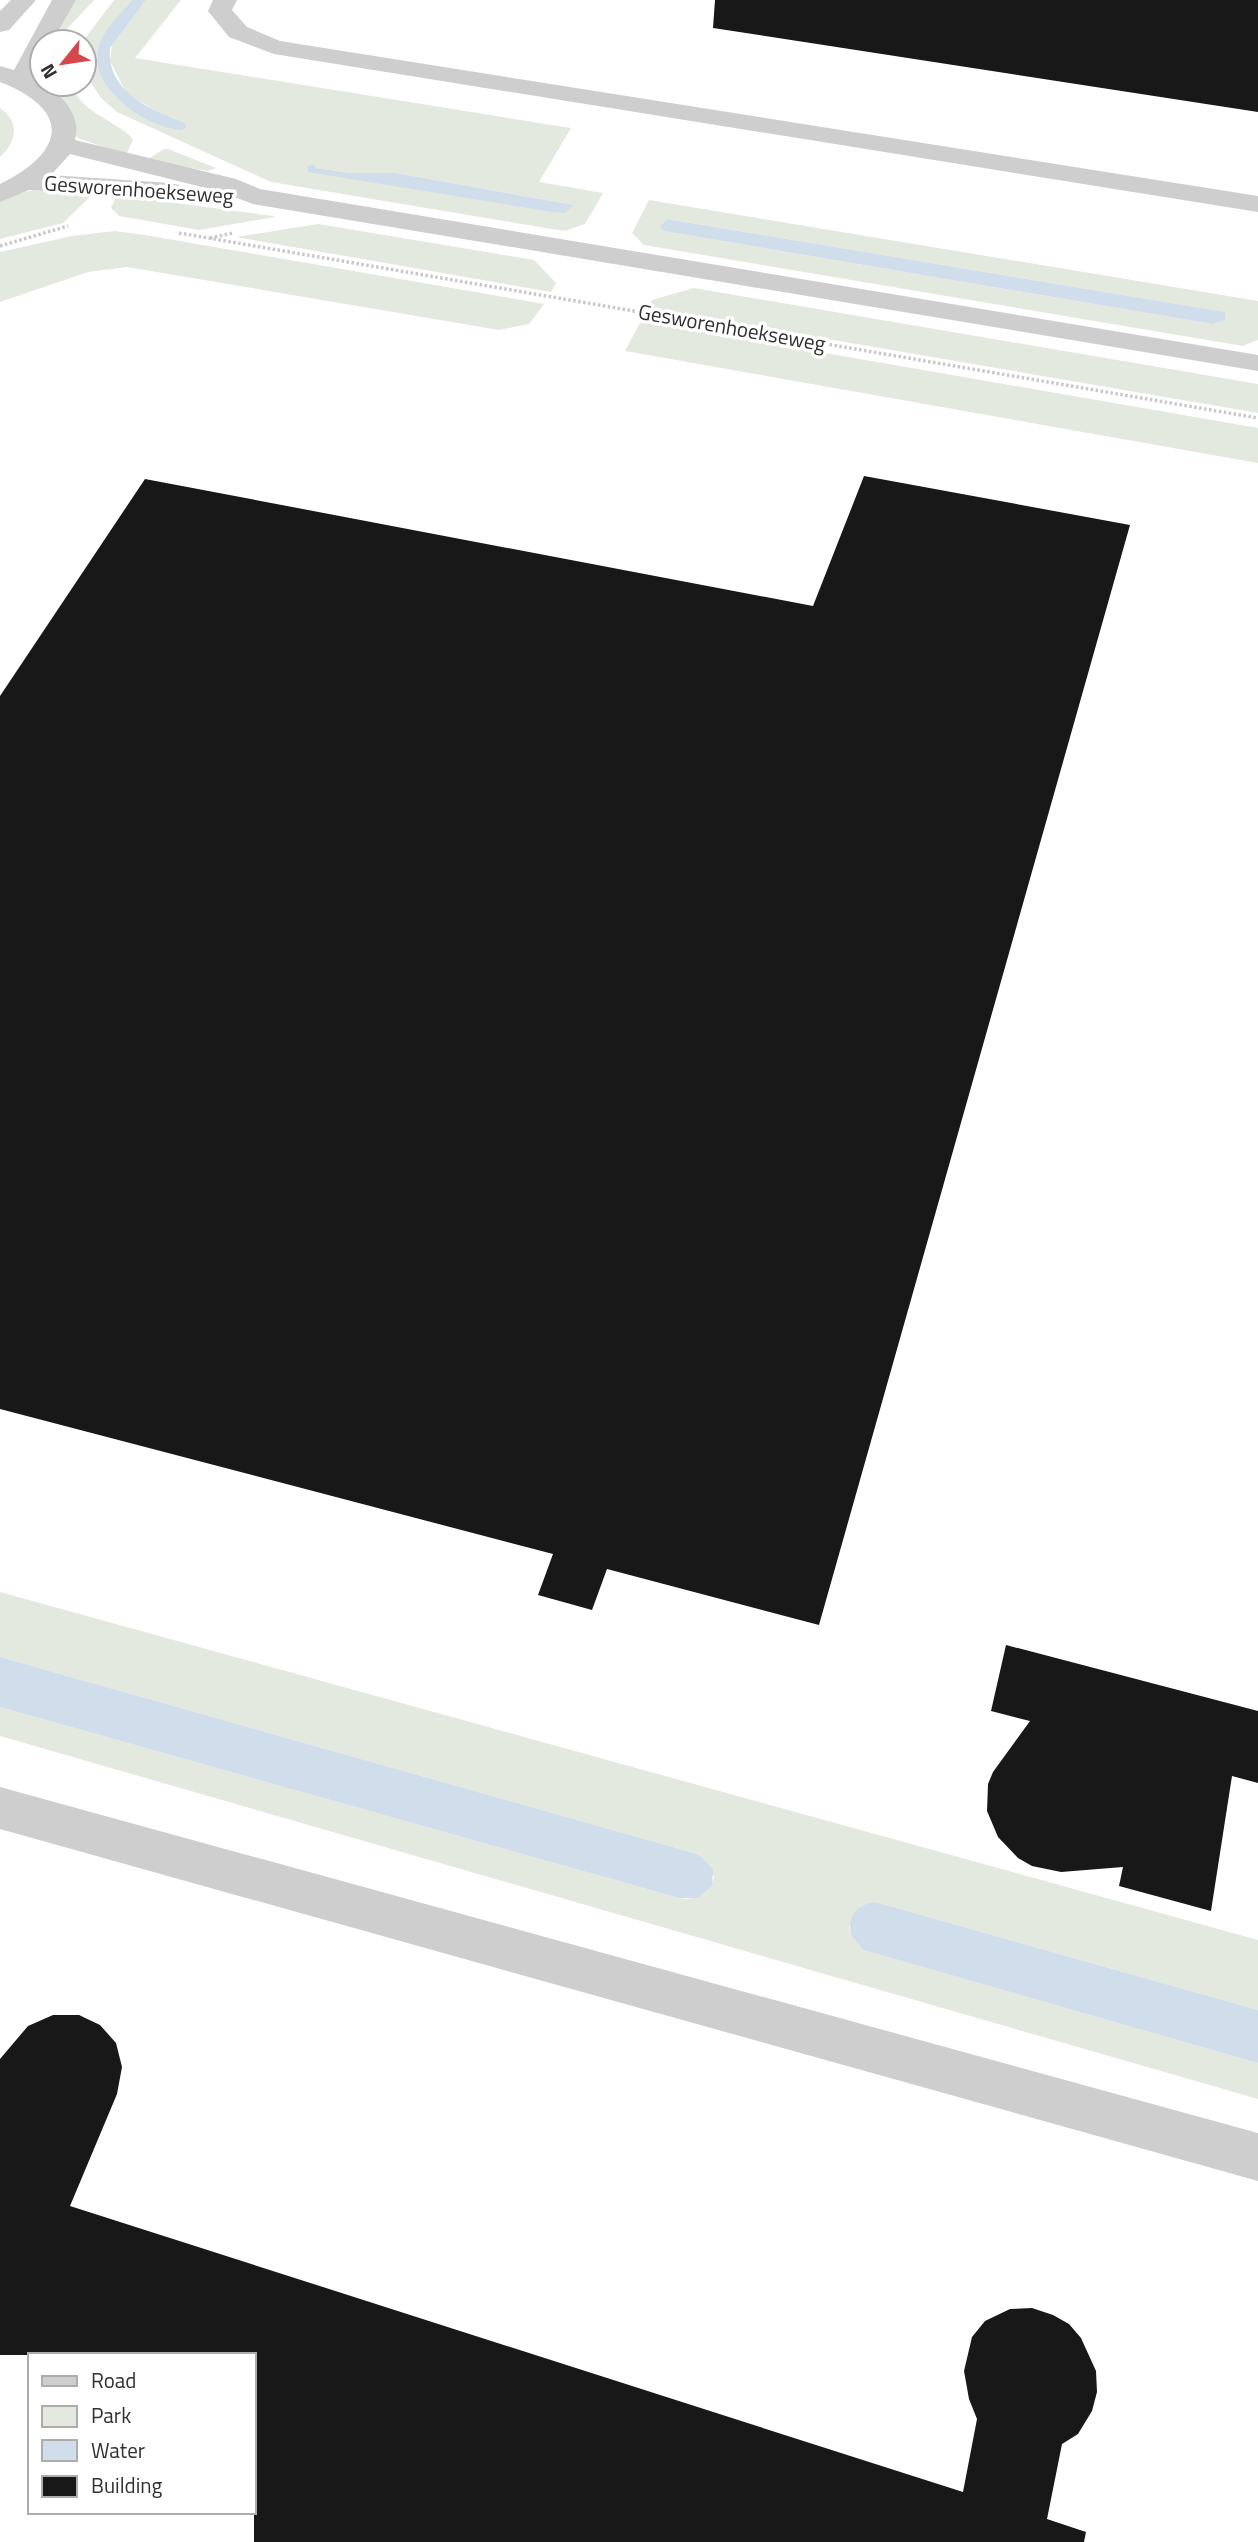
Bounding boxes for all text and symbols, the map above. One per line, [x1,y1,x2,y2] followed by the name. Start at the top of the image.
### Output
[28,28,98,98] north arrow
[32,59,64,85] text: N
[43,166,235,212] street label: Gesworenhoekseweg
[636,295,828,359] street label: Gesworenhoekseweg
[28,2353,256,2514] legend
[91,2364,136,2396] text: Road
[91,2399,131,2431] text: Park
[91,2434,145,2466] text: Water
[91,2469,163,2501] text: Building

